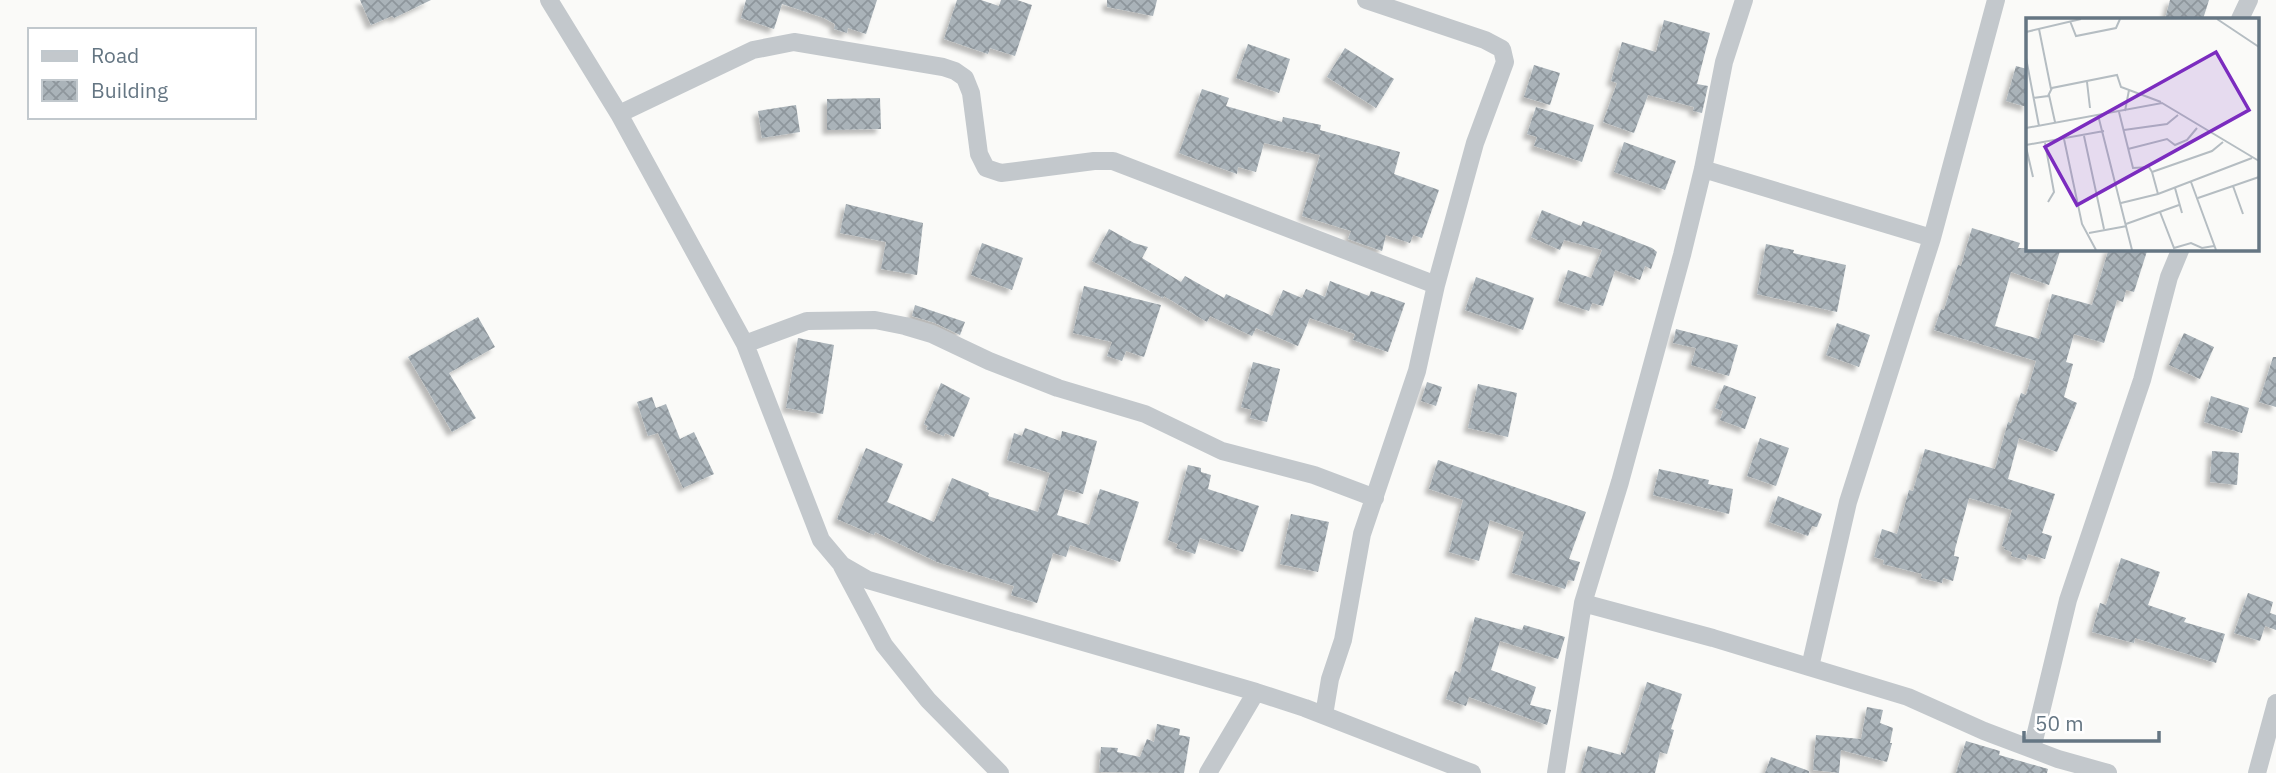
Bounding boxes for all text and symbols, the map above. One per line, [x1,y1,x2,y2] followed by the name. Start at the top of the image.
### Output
[2026,18,2258,250] inset map
[28,28,256,119] legend
[91,41,139,69] text: Road
[91,76,168,104] text: Building
[2024,700,2159,744] scale bar
[2035,709,2084,737] text: 50 m

